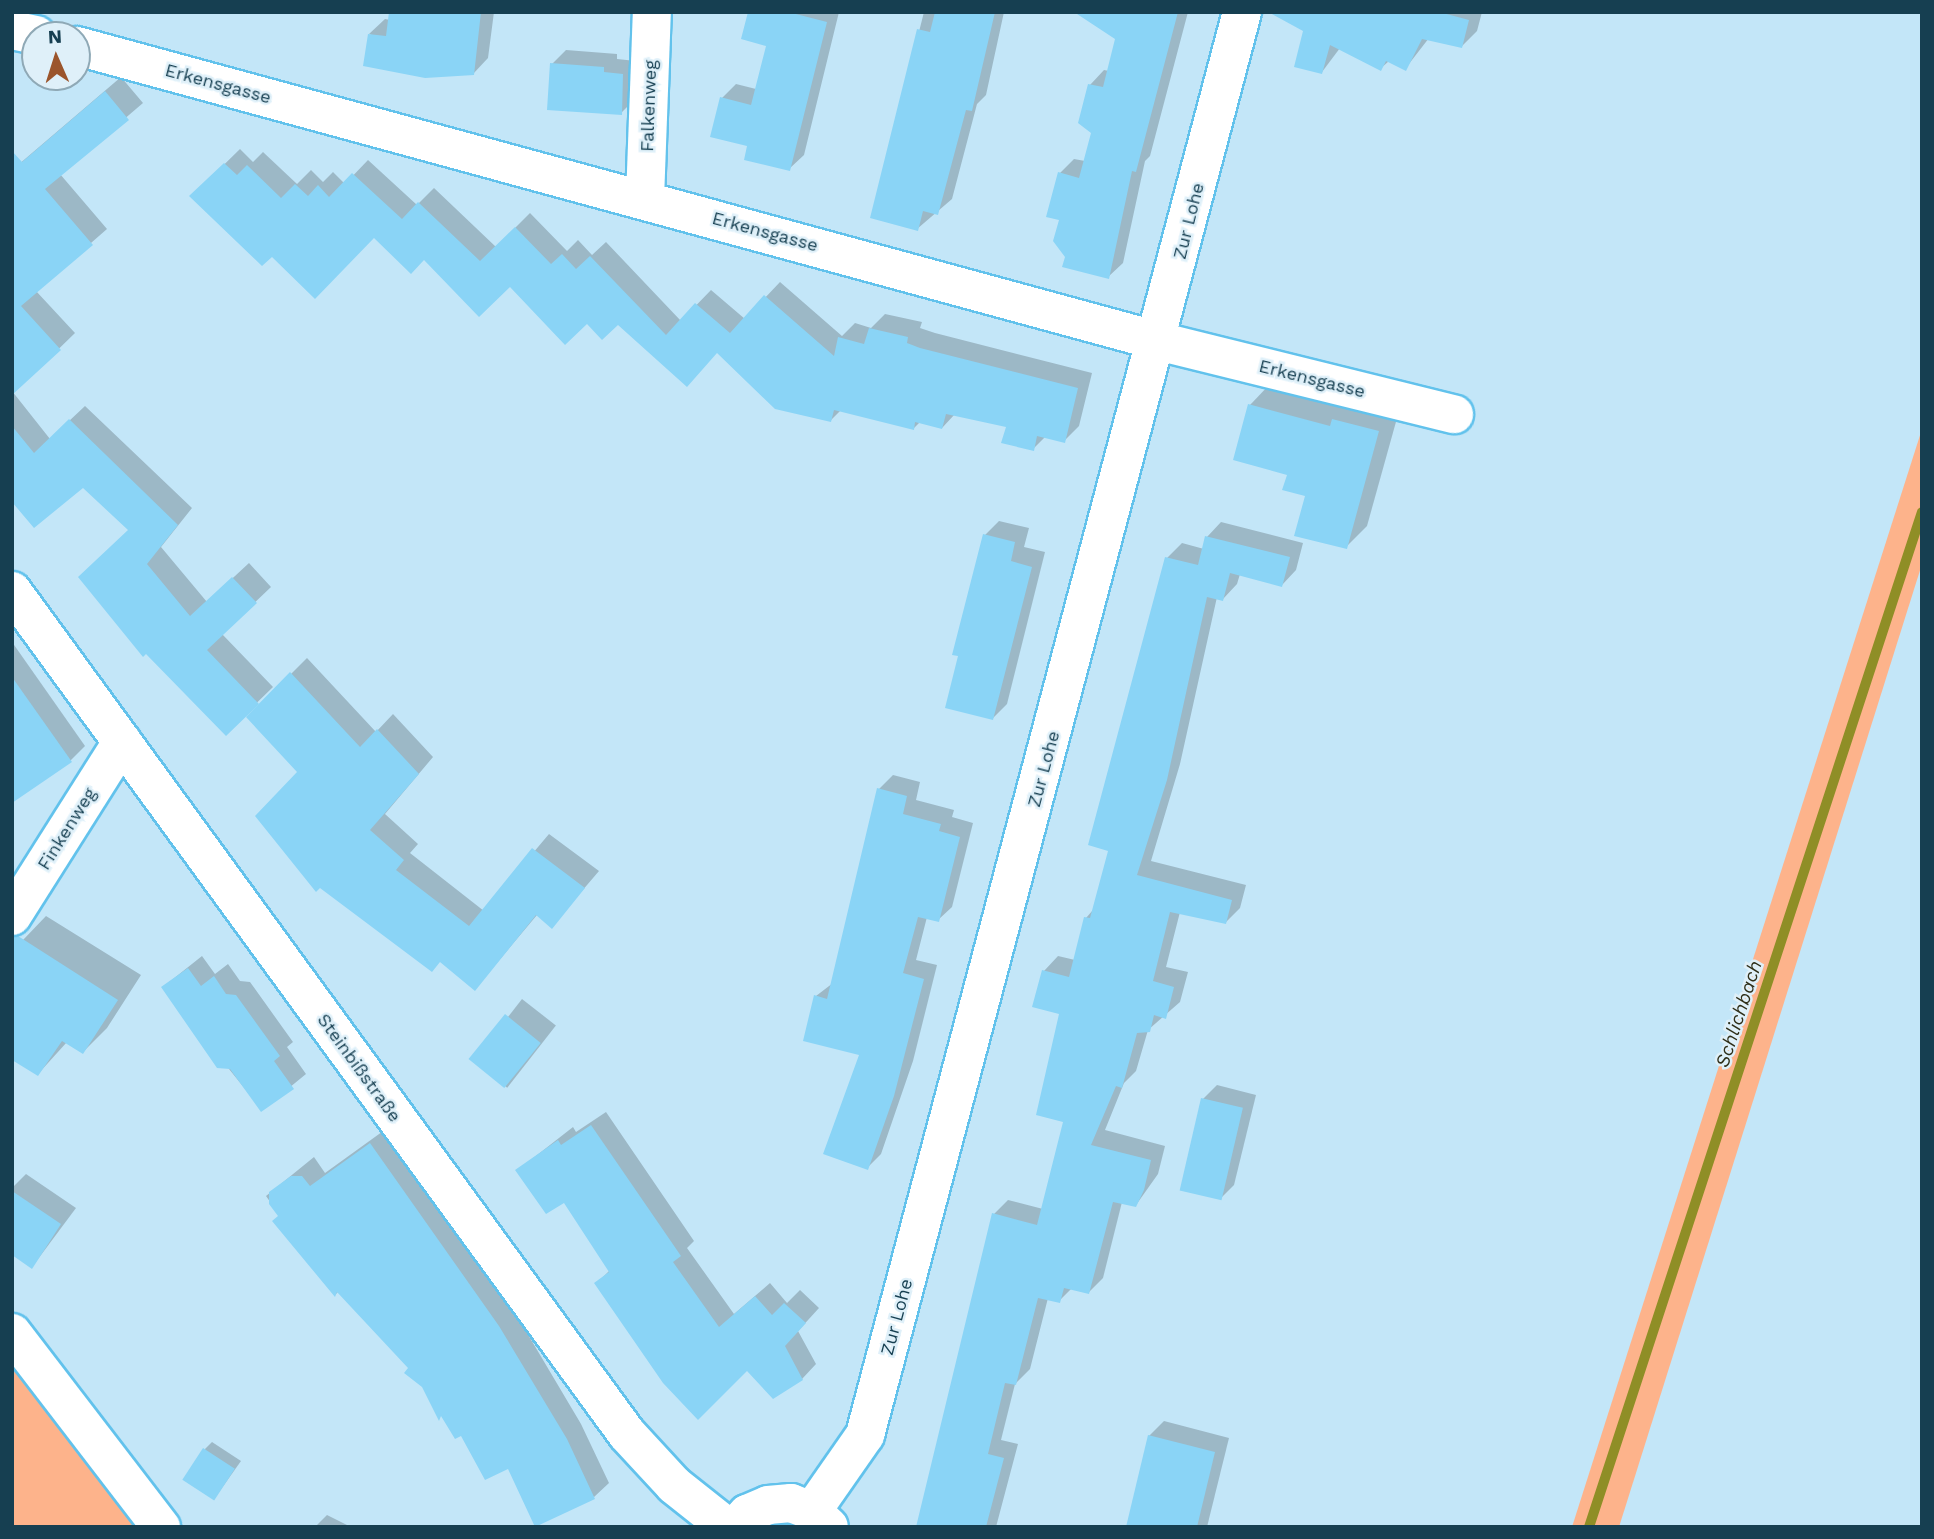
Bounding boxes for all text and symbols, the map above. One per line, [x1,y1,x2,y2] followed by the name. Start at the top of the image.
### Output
[21,21,91,91] north arrow
[47,25,63,48] text: N
[163,59,273,109] street label: Erkensgasse
[637,60,661,152] street label: Falkenweg
[1169,180,1209,262] street label: Zur Lohe
[710,207,820,257] street label: Erkensgasse
[1257,355,1367,403] street label: Erkensgasse
[1023,728,1065,810] street label: Zur Lohe
[33,784,101,874] street label: Finkenweg
[1711,958,1767,1070] water label: Schlichbach
[313,1010,405,1126] street label: Steinbißstraße
[876,1276,918,1358] street label: Zur Lohe

